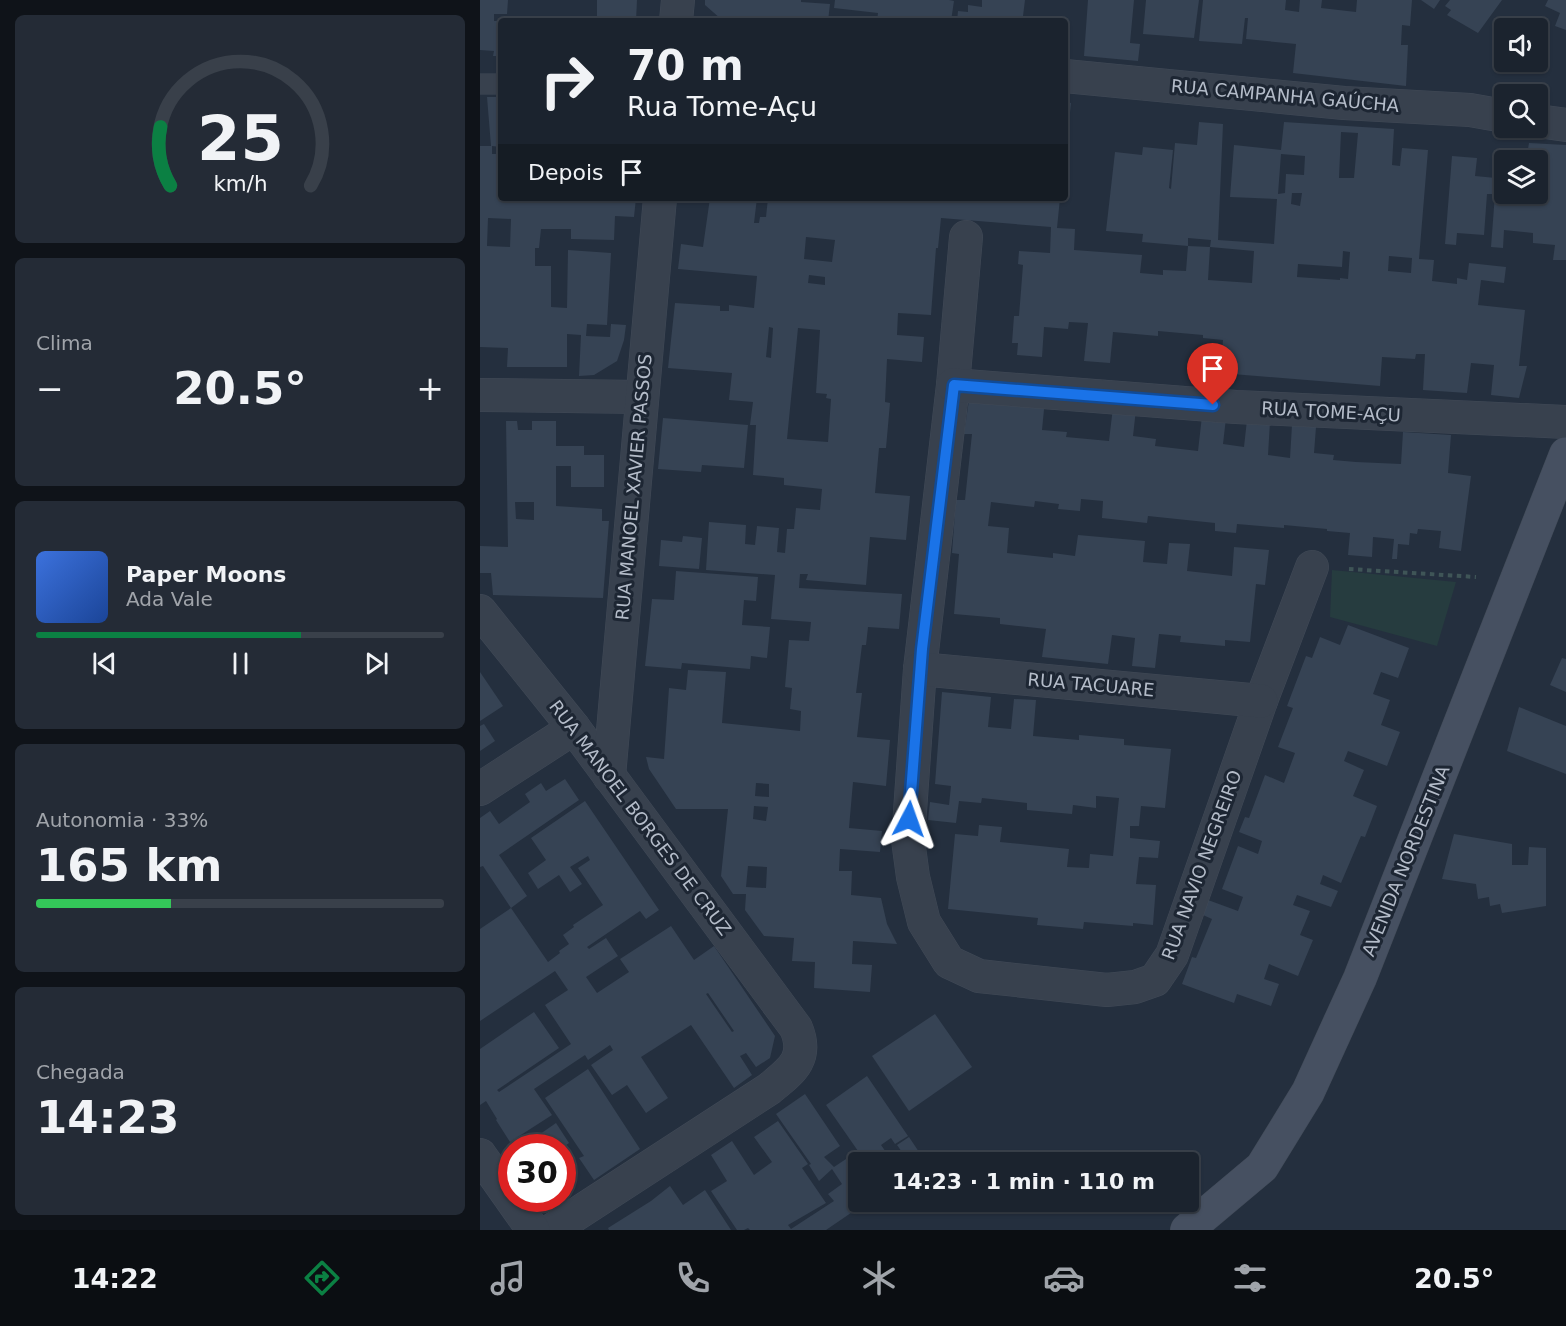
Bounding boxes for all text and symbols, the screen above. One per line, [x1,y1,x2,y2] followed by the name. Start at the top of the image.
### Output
[1494,18,1548,204] map controls
[1494,18,1548,72] button: sound
[627,41,744,90] text: 70 m
[528,42,606,120] icon: right
[1170,75,1401,116] street label: RUA CAMPANHA GAÚCHA
[1494,84,1548,138] button: search
[627,91,817,122] text: Rua Tome-Açu
[197,102,283,175] text: 25
[1494,150,1548,204] button: layers
[615,156,648,189] icon: arrive
[528,160,603,185] text: Depois
[213,171,267,196] text: km/h
[36,331,93,355] text: Clima
[1187,343,1238,405] pin
[1196,352,1229,385] icon: arrive
[611,353,656,621] street label: RUA MANOEL XAVIER PASSOS
[173,362,307,415] text: 20.5°
[36,369,64,408] text: −
[416,369,444,408] text: +
[1261,397,1401,426] street label: RUA TOME-AÇU
[126,562,286,587] text: Paper Moons
[126,587,213,611] text: Ada Vale
[88,647,121,680] icon: previous
[224,647,257,680] icon: pause
[360,647,393,680] icon: next
[1027,668,1155,701] street label: RUA TACUARE
[545,696,736,939] street label: RUA MANOEL BORGES DE CRUZ
[1358,762,1454,959] street label: AVENIDA NORDESTINA
[1157,767,1246,963] street label: RUA NAVIO NEGREIRO
[877,787,941,851] position arrow
[36,808,208,832] text: Autonomia · 33%
[36,839,222,892] text: 165 km
[36,1060,125,1084] text: Chegada
[36,1091,179,1144] text: 14:23
[498,1134,576,1212] speed limit sign: 30
[892,1169,1155,1194] text: 14:23 · 1 min · 110 m
[301,1257,343,1299] icon: directions
[487,1257,529,1299] icon: music
[672,1257,714,1299] icon: phone
[858,1257,900,1299] icon: climate
[1043,1257,1085,1299] icon: car
[1229,1257,1271,1299] icon: filters
[72,1263,158,1294] text: 14:22
[1414,1263,1494,1294] text: 20.5°

